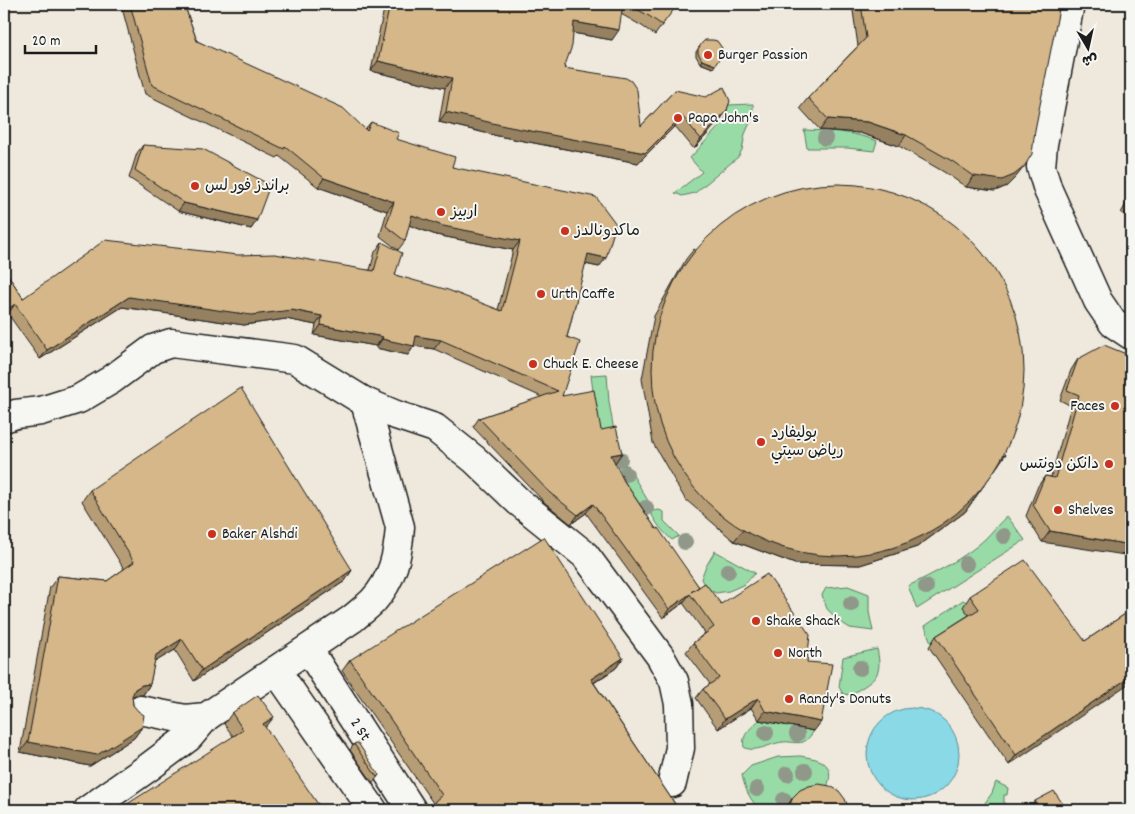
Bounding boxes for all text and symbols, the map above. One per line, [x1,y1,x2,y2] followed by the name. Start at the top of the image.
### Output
[25,22,96,54] scale bar
[1062,22,1112,72] north arrow
[32,31,60,53] text: 20 m
[718,44,808,67] place label: Burger Passion
[1081,48,1099,70] text: ش
[702,49,714,61] marker: Burger Passion
[688,107,759,130] place label: Papa John's
[672,112,684,124] marker: Papa John's
[205,175,290,198] place label: براندز فور لس
[189,180,201,192] marker: براندز فور لس
[449,201,478,224] place label: اربيز
[435,206,447,218] marker: اربيز
[573,220,640,243] place label: ماكدونالدز
[559,225,571,237] marker: ماكدونالدز
[551,283,615,306] place label: Urth Caffe
[535,288,547,300] marker: Urth Caffe
[543,353,638,376] place label: Chuck E. Cheese
[527,358,539,370] marker: Chuck E. Cheese
[1070,395,1105,418] place label: Faces
[1109,400,1121,412] marker: Faces
[771,422,844,464] place label: بوليفارد رياض سيتي
[755,436,767,448] marker: بوليفارد رياض سيتي
[1019,453,1099,476] place label: دانكن دونتس
[1103,458,1115,470] marker: دانكن دونتس
[1068,499,1114,522] place label: Shelves
[1052,504,1064,516] marker: Shelves
[222,523,297,546] place label: Baker Alshdi
[206,528,218,540] marker: Baker Alshdi
[766,610,840,633] place label: Shake Shack
[750,615,762,627] marker: Shake Shack
[788,642,822,665] place label: North
[772,647,784,659] marker: North
[799,688,892,711] place label: Randy's Donuts
[783,693,795,705] marker: Randy's Donuts
[344,713,376,746] street label: 2 St

